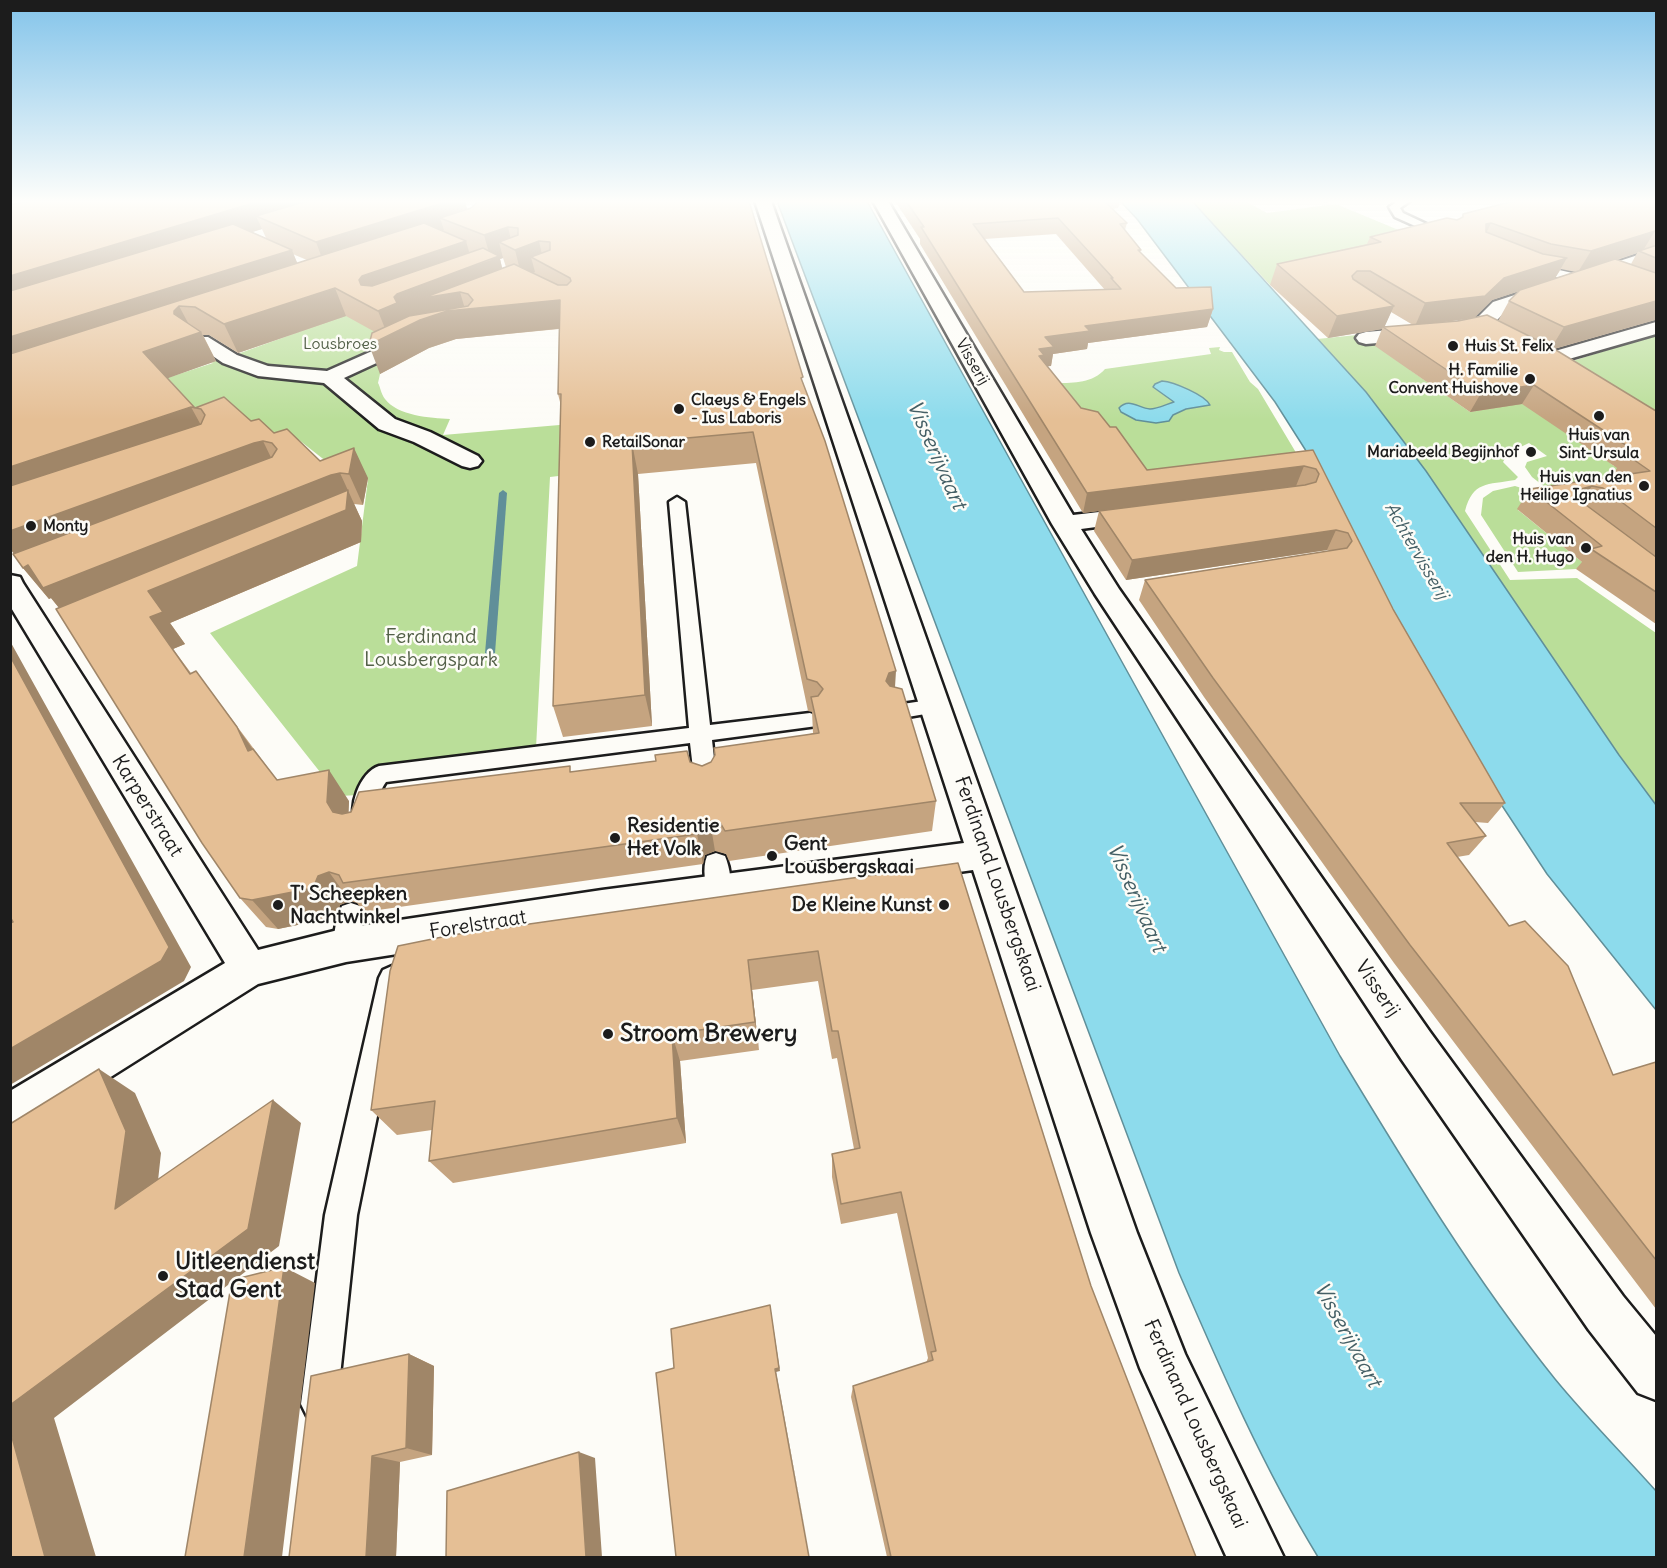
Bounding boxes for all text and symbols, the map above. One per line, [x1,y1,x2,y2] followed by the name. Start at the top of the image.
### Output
[303,334,377,354] park label: Lousbroes
[951,335,993,389] street label: Visserij
[1465,336,1553,356] place label: Huis St. Felix
[1446,339,1460,353] marker: Huis St. Felix
[1388,360,1518,398] place label: H. Familie Convent Huishove
[1523,372,1537,386] marker: H. Familie Convent Huishove
[691,390,806,428] place label: Claeys & Engels - Ius Laboris
[901,397,971,513] water label: Visserijvaart
[672,402,686,416] marker: Claeys & Engels - Ius Laboris
[1592,409,1606,423] marker: Huis van Sint-Ursula
[1559,425,1639,463] place label: Huis van Sint-Ursula
[602,432,685,452] place label: RetailSonar
[583,435,597,449] marker: RetailSonar
[1367,442,1519,462] place label: Mariabeeld Begijnhof
[1524,445,1538,459] marker: Mariabeeld Begijnhof
[1520,467,1632,505] place label: Huis van den Heilige Ignatius
[1637,479,1651,493] marker: Huis van den Heilige Ignatius
[1380,499,1452,603] water label: Achtervisserij
[43,516,88,536] place label: Monty
[24,519,38,533] marker: Monty
[1486,529,1574,567] place label: Huis van den H. Hugo
[1579,541,1593,555] marker: Huis van den H. Hugo
[364,625,498,672] park label: Ferdinand Lousbergspark
[106,751,188,861] street label: Karperstraat
[949,773,1045,995] street label: Ferdinand Lousbergskaai
[627,814,719,861] place label: Residentie Het Volk
[608,831,622,845] marker: Residentie Het Volk
[784,832,914,879] place label: Gent Lousbergskaai
[1101,840,1171,956] water label: Visserijvaart
[765,849,779,863] marker: Gent Lousbergskaai
[290,882,407,929] place label: T' Scheepken Nachtwinkel
[792,893,932,917] place label: De Kleine Kunst
[271,898,285,912] marker: T' Scheepken Nachtwinkel
[937,898,951,912] marker: De Kleine Kunst
[428,905,528,945] street label: Forelstraat
[1349,956,1405,1022] street label: Visserij
[620,1020,797,1048] place label: Stroom Brewery
[601,1027,615,1041] marker: Stroom Brewery
[175,1248,315,1304] place label: Uitleendienst Stad Gent
[156,1269,170,1283] marker: Uitleendienst Stad Gent
[1308,1278,1386,1392] water label: Visserijvaart
[1138,1316,1252,1532] street label: Ferdinand Lousbergskaai

